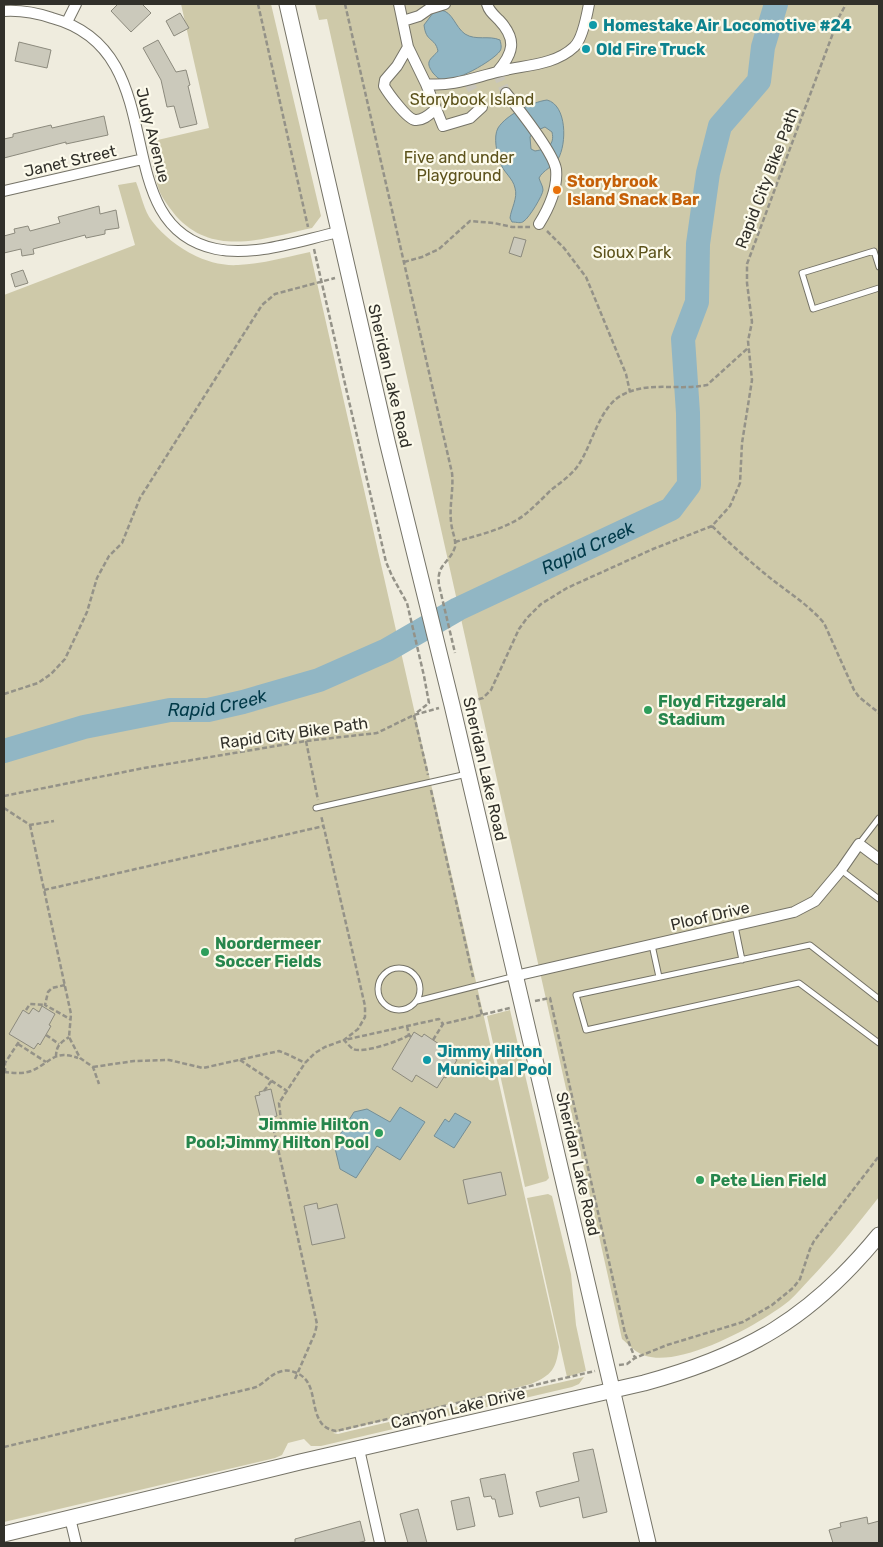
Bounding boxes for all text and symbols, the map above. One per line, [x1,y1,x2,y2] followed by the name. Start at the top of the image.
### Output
[603,16,852,35] place label: Homestake Air Locomotive #24
[587,19,599,31] marker: Homestake Air Locomotive #24
[596,40,706,59] place label: Old Fire Truck
[580,43,592,55] marker: Old Fire Truck
[132,86,174,184] street label: Judy Avenue
[410,90,534,109] park label: Storybook Island
[731,105,803,251] street label: Rapid City Bike Path
[22,141,118,181] street label: Janet Street
[404,148,514,185] park label: Five and under Playground
[567,172,700,209] place label: Storybrook Island Snack Bar
[551,184,563,196] marker: Storybrook Island Snack Bar
[593,243,672,262] park label: Sioux Park
[364,302,416,450] street label: Sheridan Lake Road
[538,516,639,579] water label: Rapid Creek
[167,684,270,721] water label: Rapid Creek
[658,692,786,729] place label: Floyd Fitzgerald Stadium
[459,695,511,843] street label: Sheridan Lake Road
[642,704,654,716] marker: Floyd Fitzgerald Stadium
[219,713,369,753] street label: Rapid City Bike Path
[669,898,751,934] street label: Ploof Drive
[215,934,322,971] place label: Noordermeer Soccer Fields
[199,946,211,958] marker: Noordermeer Soccer Fields
[437,1042,552,1079] place label: Jimmy Hilton Municipal Pool
[421,1054,433,1066] marker: Jimmy Hilton Municipal Pool
[552,1090,604,1238] street label: Sheridan Lake Road
[186,1115,369,1152] place label: Jimmie Hilton Pool;Jimmy Hilton Pool
[373,1127,385,1139] marker: Jimmie Hilton Pool;Jimmy Hilton Pool
[710,1171,827,1190] place label: Pete Lien Field
[694,1174,706,1186] marker: Pete Lien Field
[389,1383,527,1433] street label: Canyon Lake Drive

